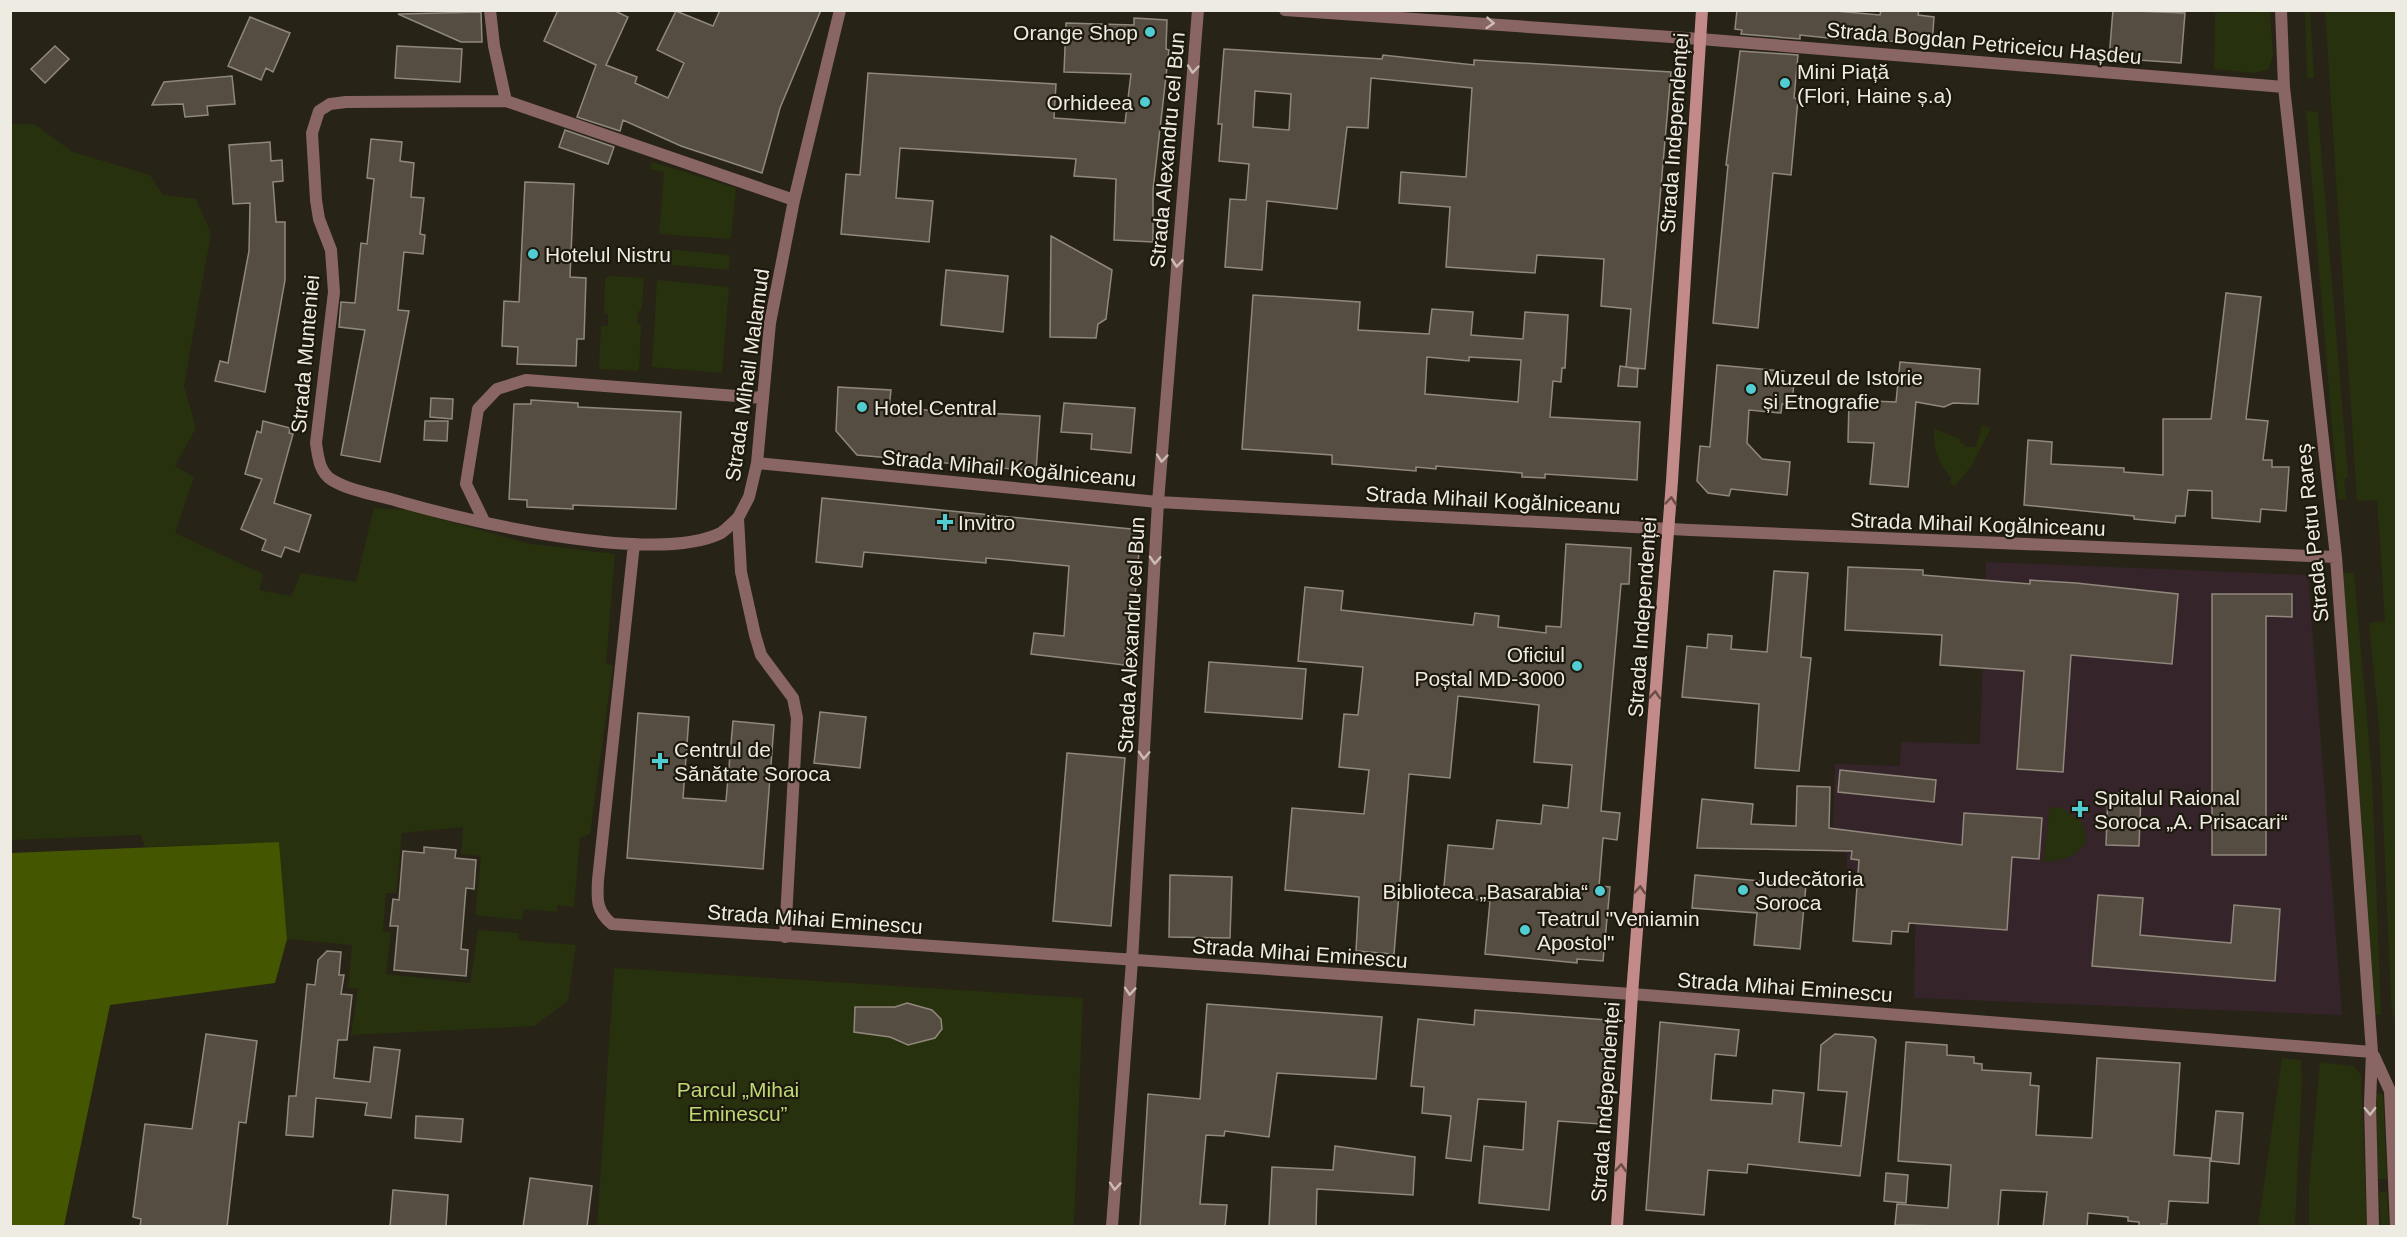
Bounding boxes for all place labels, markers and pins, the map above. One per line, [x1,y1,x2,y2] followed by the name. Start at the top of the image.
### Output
[1013,21,1138,44] place label: Orange Shop
[1143,25,1157,39] marker: Orange Shop
[1797,60,1952,107] place label: Mini Piață (Flori, Haine ș.a)
[1778,76,1792,90] marker: Mini Piață (Flori, Haine ș.a)
[1047,91,1133,114] place label: Orhideea
[1138,95,1152,109] marker: Orhideea
[545,243,671,266] place label: Hotelul Nistru
[526,247,540,261] marker: Hotelul Nistru
[1763,366,1923,413] place label: Muzeul de Istorie și Etnografie
[1744,382,1758,396] marker: Muzeul de Istorie și Etnografie
[874,396,997,419] place label: Hotel Central
[855,400,869,414] marker: Hotel Central
[958,511,1015,534] place label: Invitro
[936,513,954,531] marker: Invitro
[1414,643,1565,690] place label: Oficiul Poștal MD-3000
[1570,659,1584,673] marker: Oficiul Poștal MD-3000
[674,738,831,785] place label: Centrul de Sănătate Soroca
[651,752,669,770] marker: Centrul de Sănătate Soroca
[2094,786,2288,833] place label: Spitalul Raional Soroca „A. Prisacari“
[2071,800,2089,818] marker: Spitalul Raional Soroca „A. Prisacari“
[1755,867,1864,914] place label: Judecătoria Soroca
[1383,880,1588,903] place label: Biblioteca „Basarabia“
[1736,883,1750,897] marker: Judecătoria Soroca
[1593,884,1607,898] marker: Biblioteca „Basarabia“
[1537,907,1700,954] place label: Teatrul "Veniamin Apostol"
[1518,923,1532,937] marker: Teatrul "Veniamin Apostol"

